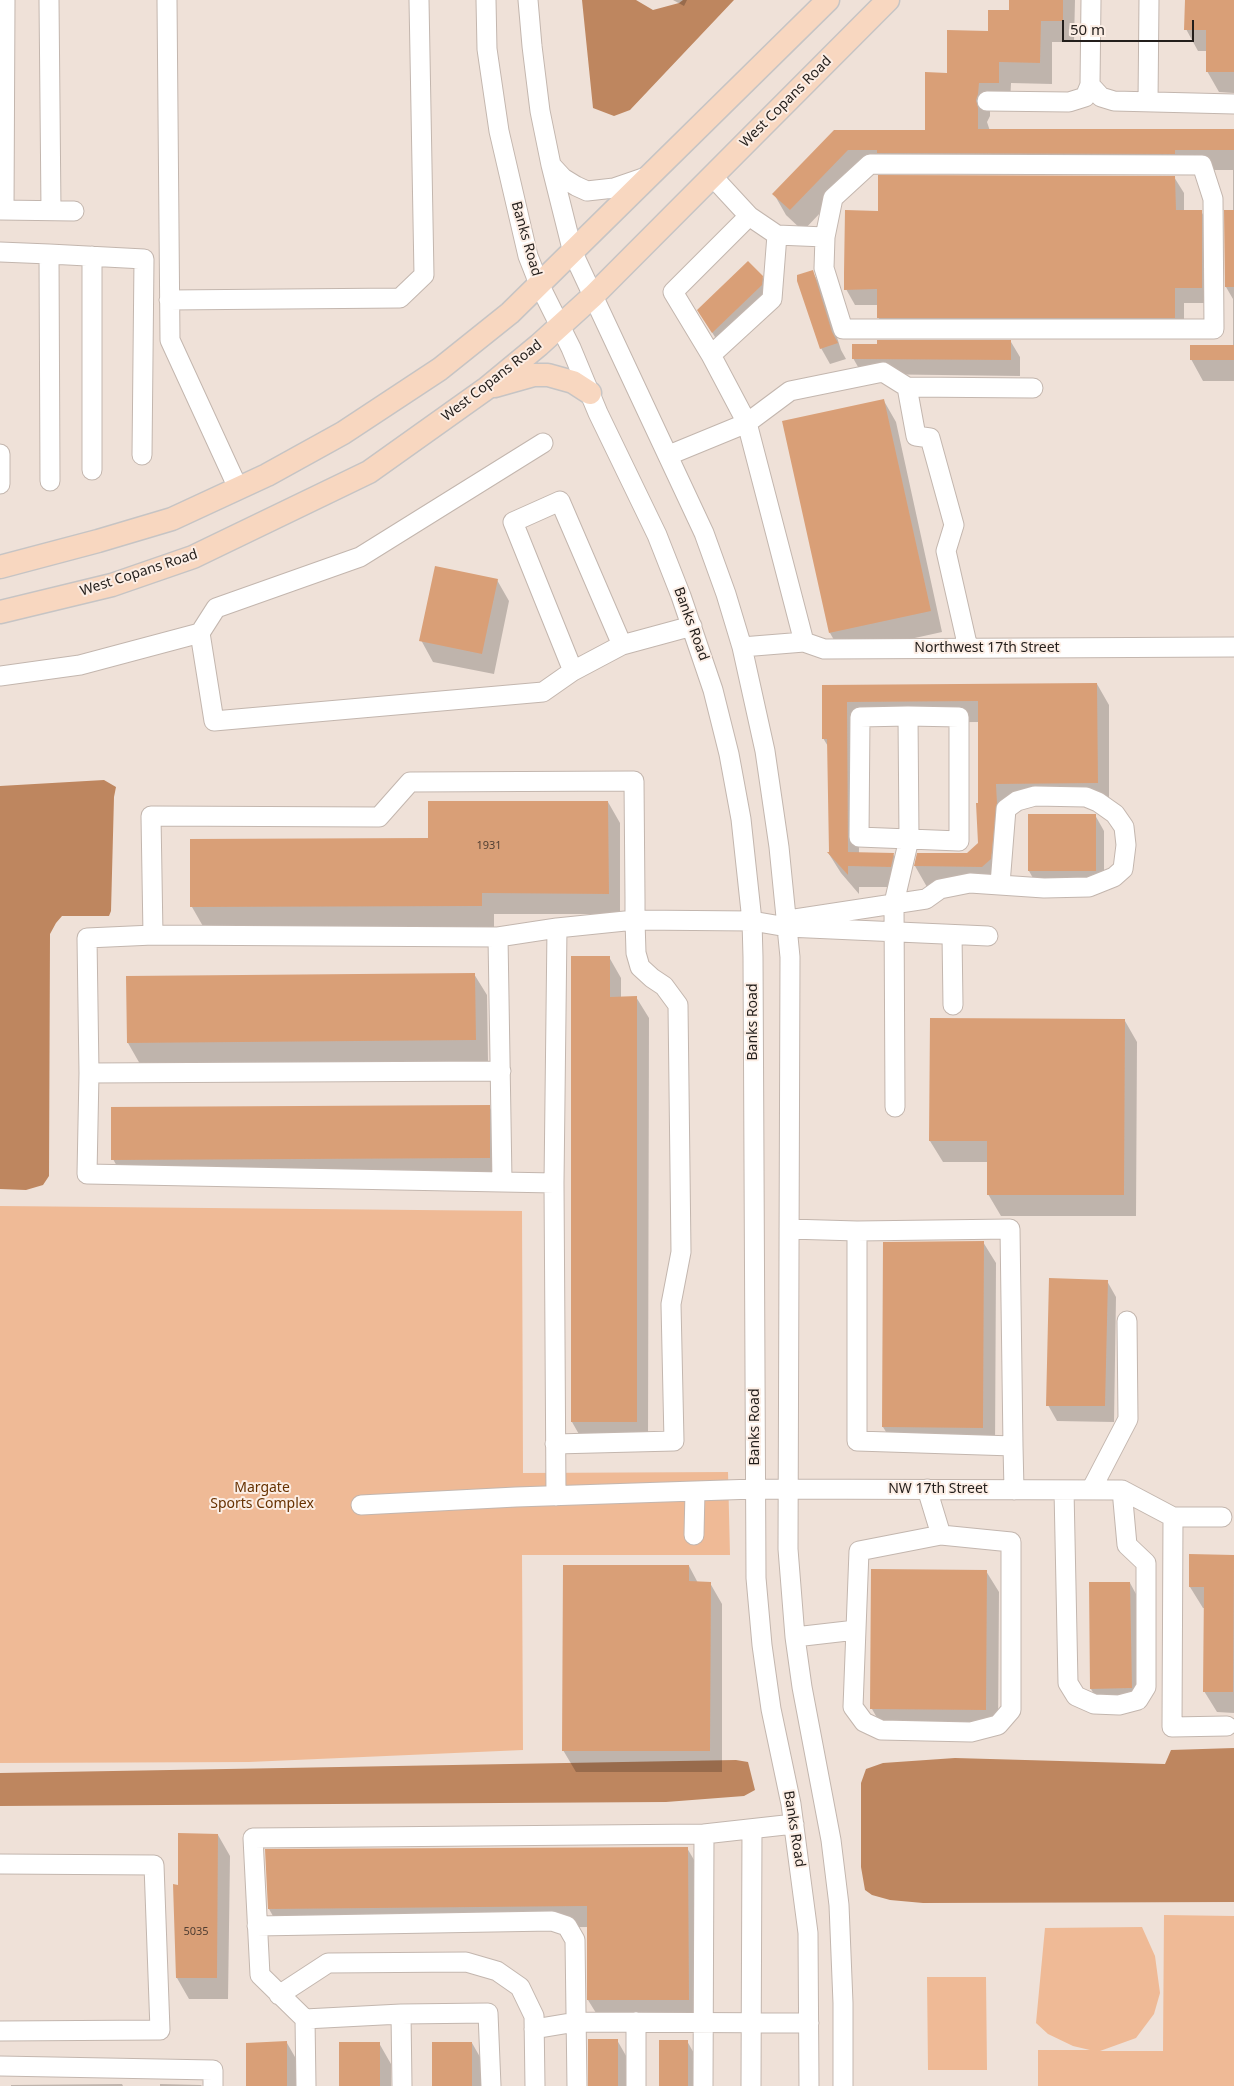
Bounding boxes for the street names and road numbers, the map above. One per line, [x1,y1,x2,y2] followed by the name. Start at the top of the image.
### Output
[737,53,835,151] street label: West Copans Road
[507,200,545,278] street label: Banks Road
[439,337,545,425] street label: West Copans Road
[78,546,200,600] street label: West Copans Road
[670,585,712,663] street label: Banks Road
[914,640,1060,656] street label: Northwest 17th Street
[745,983,761,1061] street label: Banks Road
[747,1388,763,1466] street label: Banks Road
[888,1481,988,1497] street label: NW 17th Street
[780,1790,808,1868] street label: Banks Road

